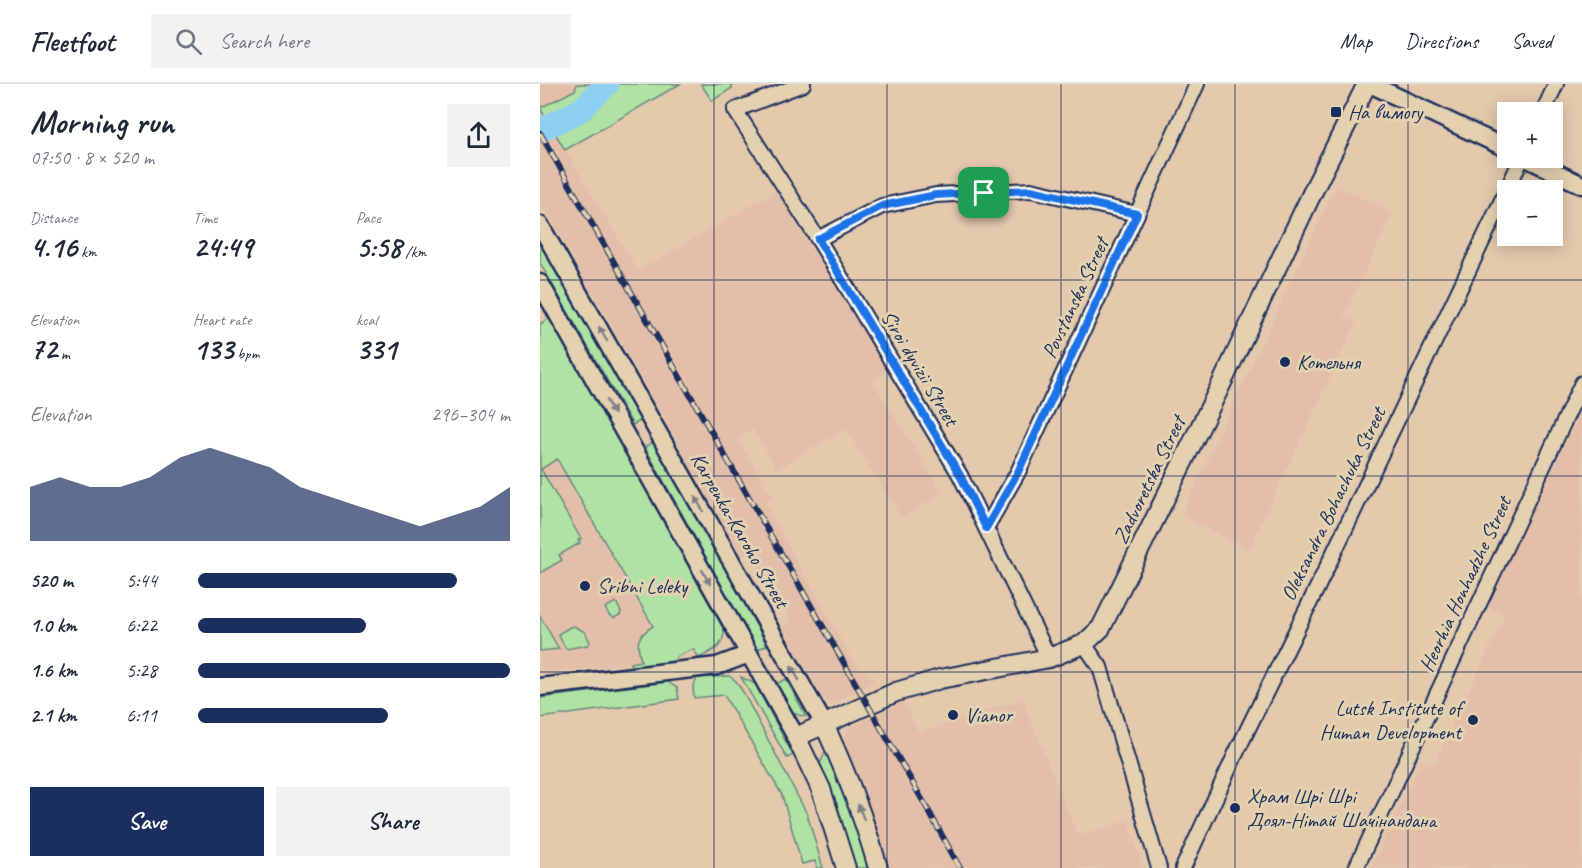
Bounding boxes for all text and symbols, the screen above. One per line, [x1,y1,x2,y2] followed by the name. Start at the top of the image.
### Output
[151,14,571,68] search box
[30,24,115,59] text: Fleetfoot
[172,25,205,58] icon: search
[220,27,309,55] text: Search here
[1340,28,1372,54] text: Map
[1405,28,1478,54] text: Directions
[1511,28,1552,54] text: Saved
[1348,99,1424,125] place label: На вимогу
[30,101,174,143] text: Morning run
[1497,102,1563,246] map controls
[1497,102,1563,168] button: +
[447,104,510,167] button: share
[1329,105,1343,119] marker: На вимогу
[30,145,154,170] text: 07:50 · 8 × 520 m
[958,167,1009,218] pin
[967,176,1000,209] icon: arrive
[1497,180,1563,246] button: −
[30,208,78,228] text: Distance
[193,208,217,228] text: Time
[356,208,381,228] text: Pace
[30,228,77,266] text: 4.16
[193,228,253,266] text: 24:49
[356,228,401,266] text: 5:58
[1036,231,1116,362] street label: Povstanska Street
[77,242,97,262] text: km
[401,242,426,262] text: /km
[875,306,966,432] street label: Siroi dyvizii Street
[30,310,79,330] text: Elevation
[193,310,251,330] text: Heart rate
[356,310,377,330] text: kcal
[597,326,608,342] one-way arrow
[30,330,57,368] text: 72
[193,330,234,368] text: 133
[356,330,397,368] text: 331
[57,344,70,364] text: m
[234,344,259,364] text: bpm
[1297,349,1362,375] place label: Котельня
[1278,355,1292,369] marker: Котельня
[605,398,615,415] one-way arrow
[1275,401,1392,605] street label: Oleksandra Bohachuka Street
[30,402,92,427] text: Elevation
[431,402,510,427] text: 296–304 m
[1107,409,1192,548] street label: Zadvoretska Street
[685,448,796,614] street label: Karpenka-Karoho Street
[1413,490,1518,676] street label: Heorhia Honhadzhe Street
[694,495,704,512] one-way arrow
[30,568,73,593] text: 520 m
[126,568,157,593] text: 5:44
[701,568,711,585] one-way arrow
[597,573,689,599] place label: Sribni Leleky
[578,579,592,593] marker: Sribni Leleky
[30,613,77,638] text: 1.0 km
[126,613,157,638] text: 6:22
[30,658,77,683] text: 1.6 km
[126,658,157,683] text: 5:28
[790,665,801,681] one-way arrow
[1320,695,1466,745] place label: Lutsk Institute of Human Development
[965,702,1014,728] place label: Vianor
[30,703,77,728] text: 2.1 km
[126,703,157,728] text: 6:11
[946,708,960,722] marker: Vianor
[1466,713,1480,727] marker: Lutsk Institute of Human Development
[1247,783,1438,833] place label: Храм Шрі Шрі Доял-Нітай Шачінандана
[30,787,264,856] button: Save
[276,787,510,856] button: Share
[1228,801,1242,815] marker: Храм Шрі Шрі Доял-Нітай Шачінандана
[856,803,865,821] one-way arrow

